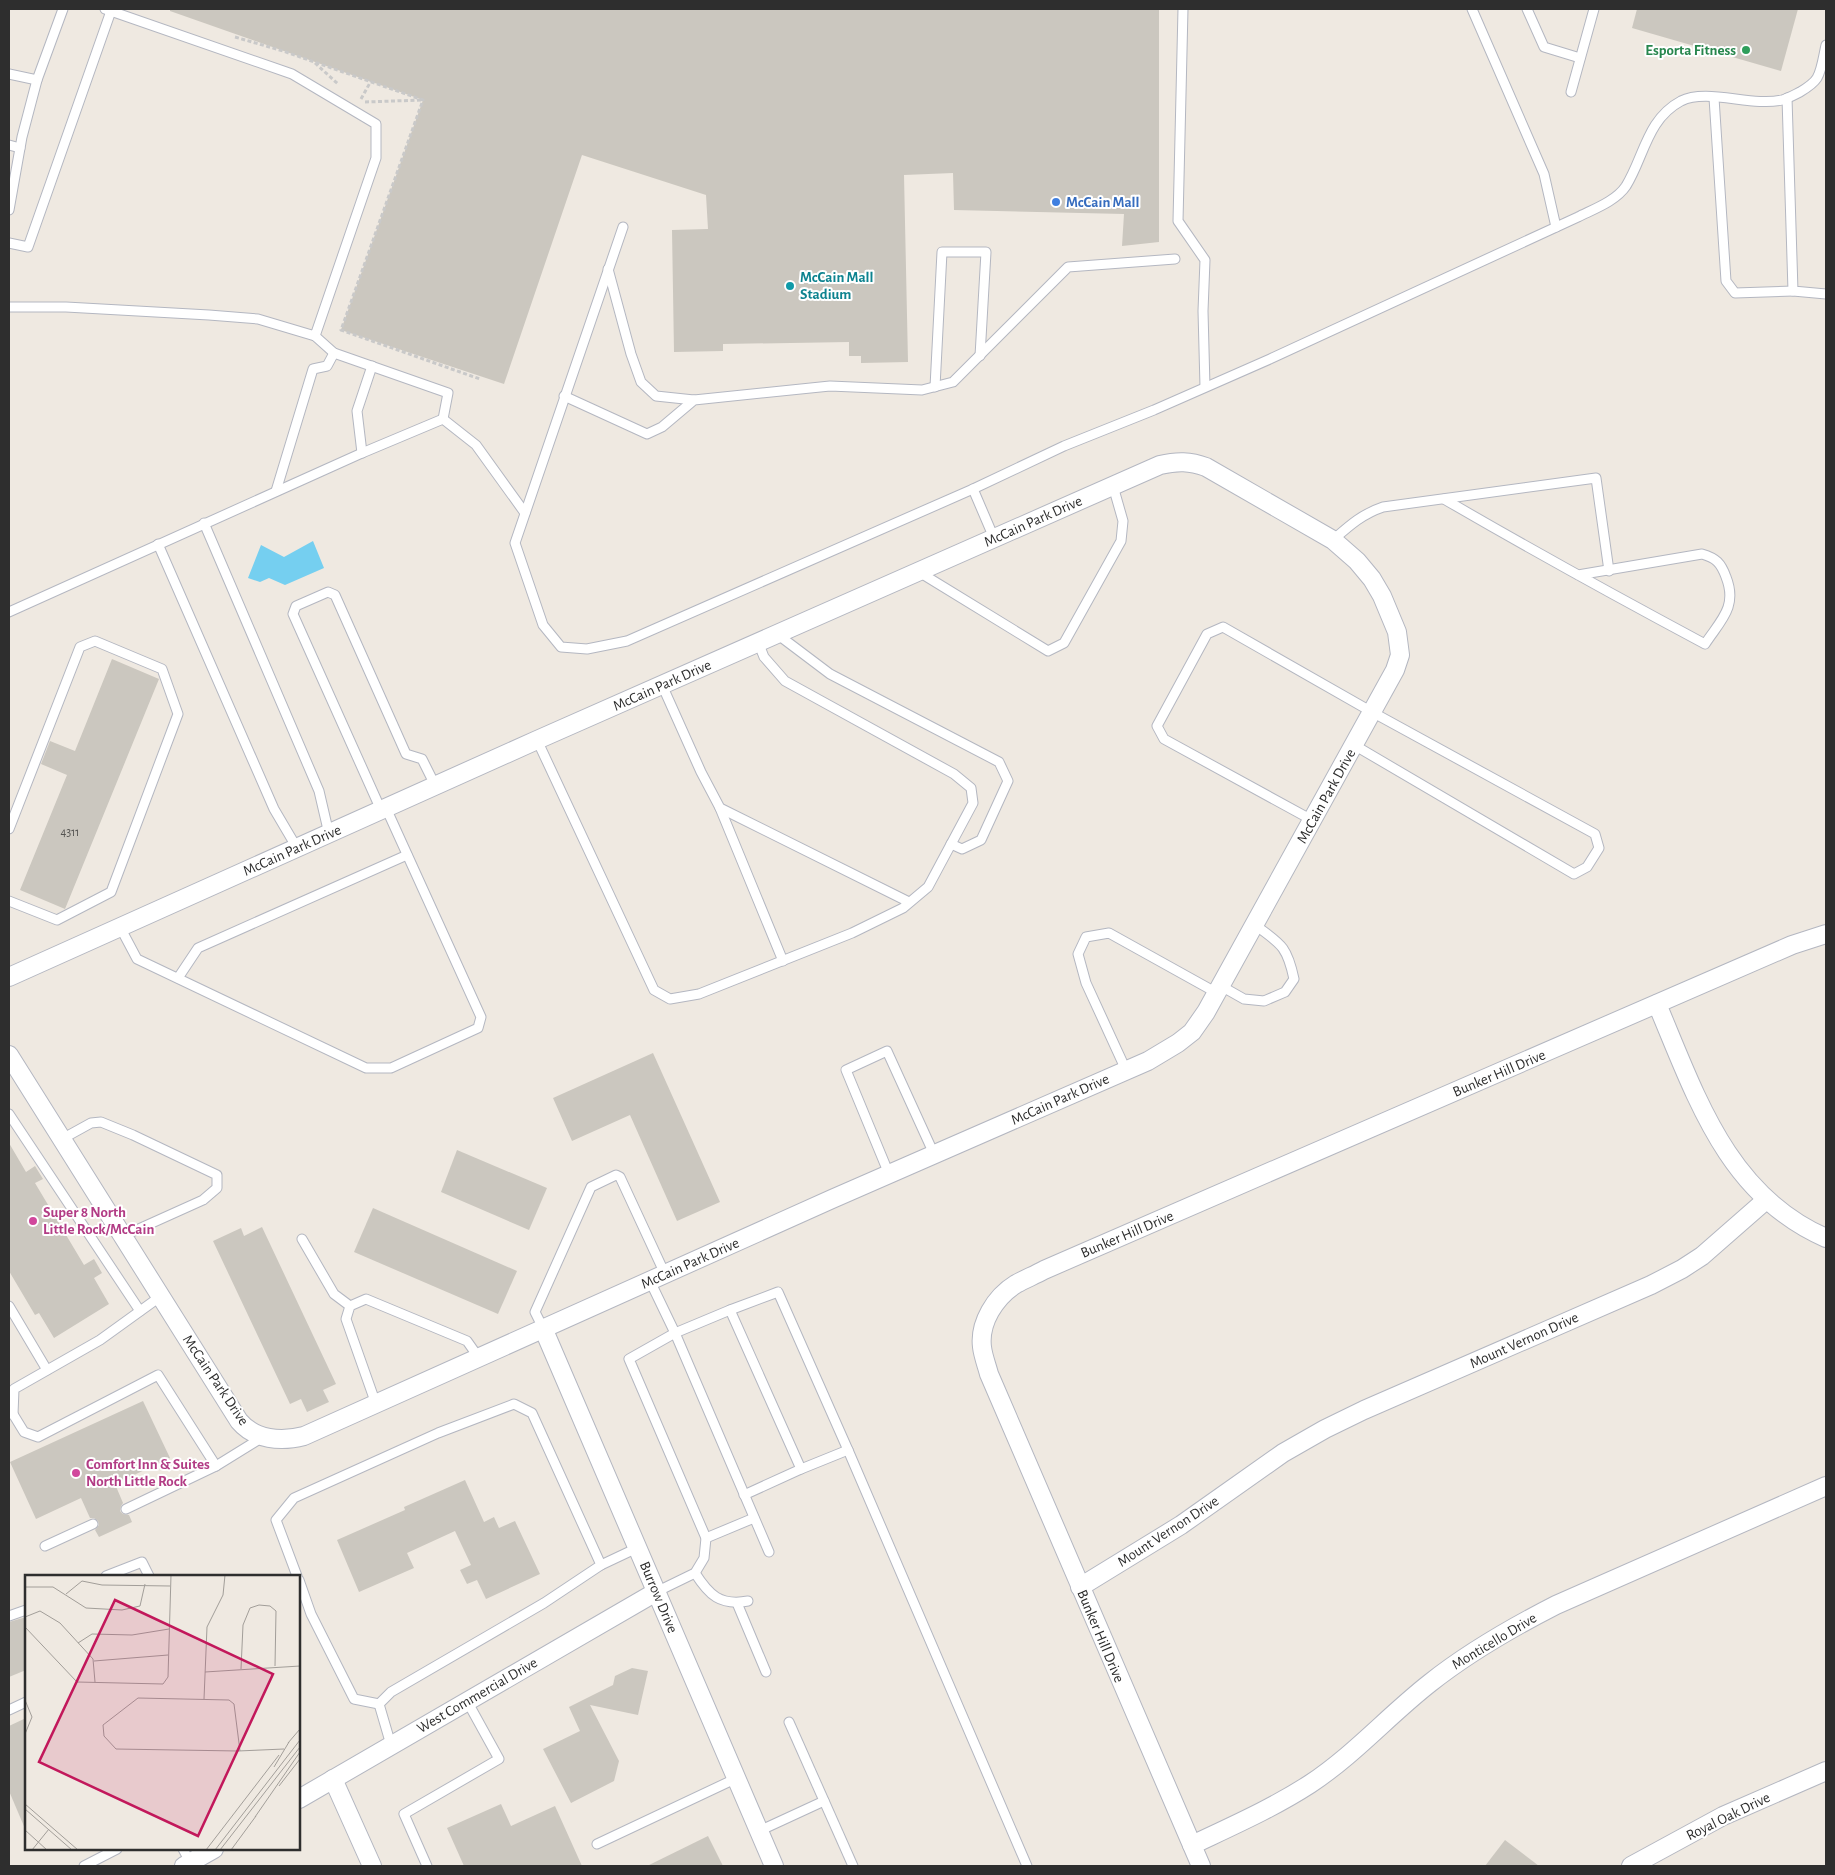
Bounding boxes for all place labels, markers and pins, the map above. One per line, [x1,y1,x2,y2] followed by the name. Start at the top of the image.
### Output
[1645,43,1736,58] place label: Esporta Fitness
[1740,44,1752,56] marker: Esporta Fitness
[1066,195,1140,210] place label: McCain Mall
[1050,196,1062,208] marker: McCain Mall
[800,270,874,302] place label: McCain Mall Stadium
[784,280,796,292] marker: McCain Mall Stadium
[43,1205,154,1237] place label: Super 8 North Little Rock/McCain
[27,1215,39,1227] marker: Super 8 North Little Rock/McCain
[86,1457,210,1489] place label: Comfort Inn & Suites North Little Rock
[70,1467,82,1479] marker: Comfort Inn & Suites North Little Rock

